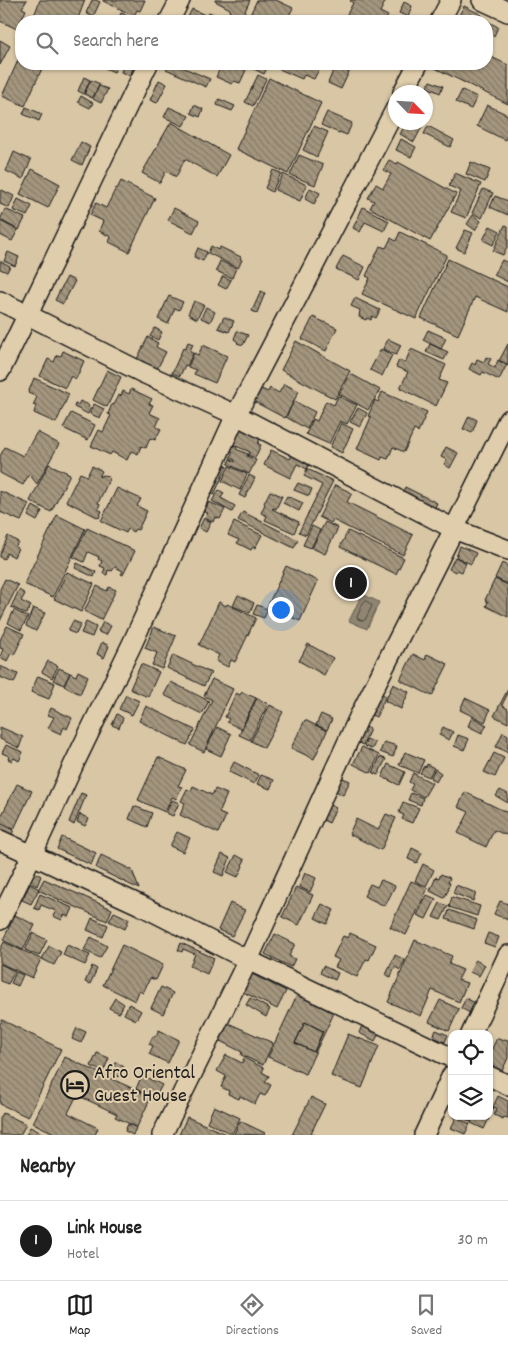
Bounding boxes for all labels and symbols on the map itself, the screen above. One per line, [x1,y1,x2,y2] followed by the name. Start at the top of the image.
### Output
[388,85,433,130] north arrow
[335,564,367,602] pin: 1
[268,597,294,623] your location
[94,1060,195,1111] place label: Afro Oriental Guest House
[60,1070,90,1100] hotel icon: Afro Oriental Guest House

